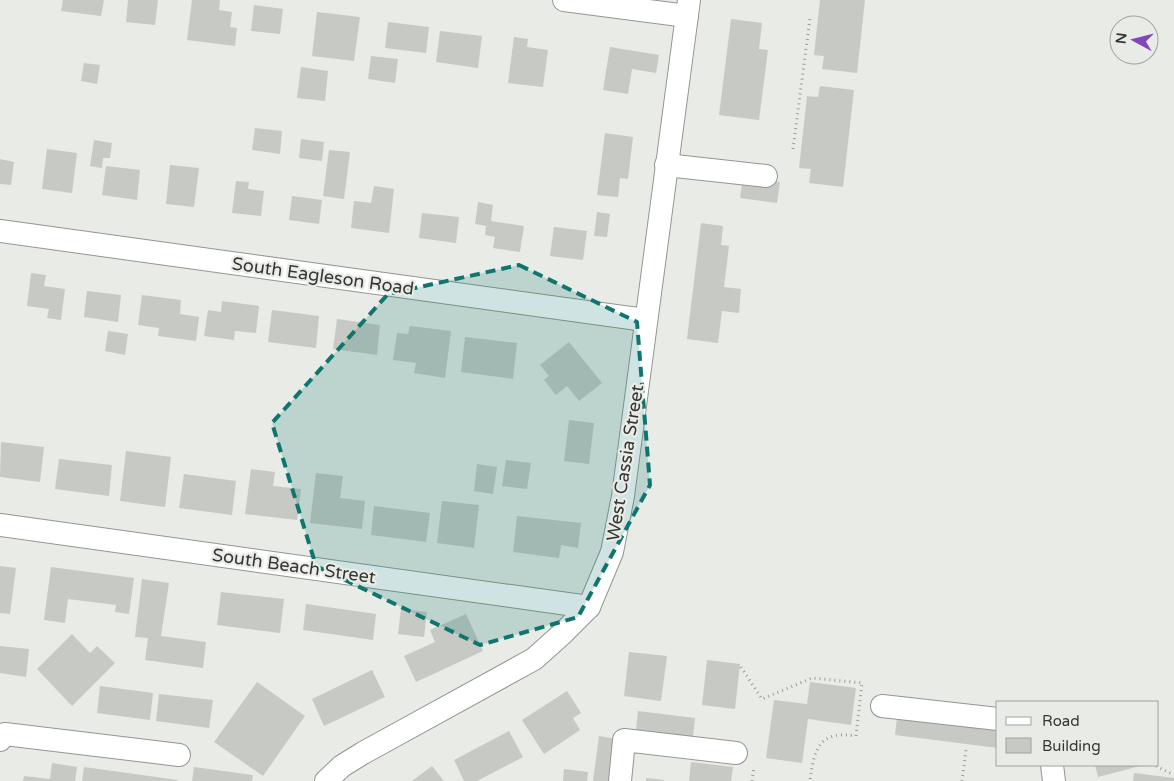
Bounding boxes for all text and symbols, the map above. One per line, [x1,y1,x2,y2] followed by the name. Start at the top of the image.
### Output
[1109,15,1159,65] north arrow
[1112,32,1131,45] text: N
[231,252,415,300] street label: South Eagleson Road
[602,383,648,543] street label: West Cassia Street
[211,544,377,588] street label: South Beach Street
[996,701,1159,766] legend
[1042,712,1080,730] text: Road
[1042,737,1101,755] text: Building

